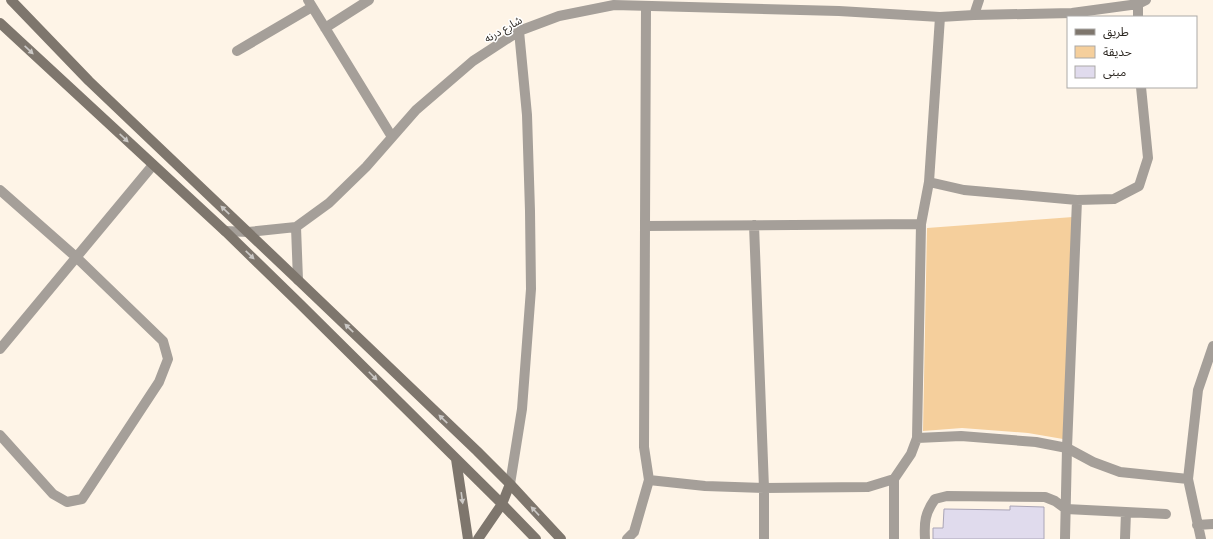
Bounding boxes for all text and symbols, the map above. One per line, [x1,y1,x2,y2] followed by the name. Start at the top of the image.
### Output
[482,13,525,46] street label: شارع درنه
[1067,16,1197,88] legend
[1103,25,1129,40] text: طريق
[24,45,33,54] one-way arrow
[1103,45,1132,59] text: حديقة
[1103,65,1126,79] text: مبنى
[119,133,129,143] one-way arrow
[220,205,230,215] one-way arrow
[245,251,255,260] one-way arrow
[344,324,354,333] one-way arrow
[368,371,378,381] one-way arrow
[438,414,448,423] one-way arrow
[459,492,465,504] one-way arrow
[531,506,540,515] one-way arrow

